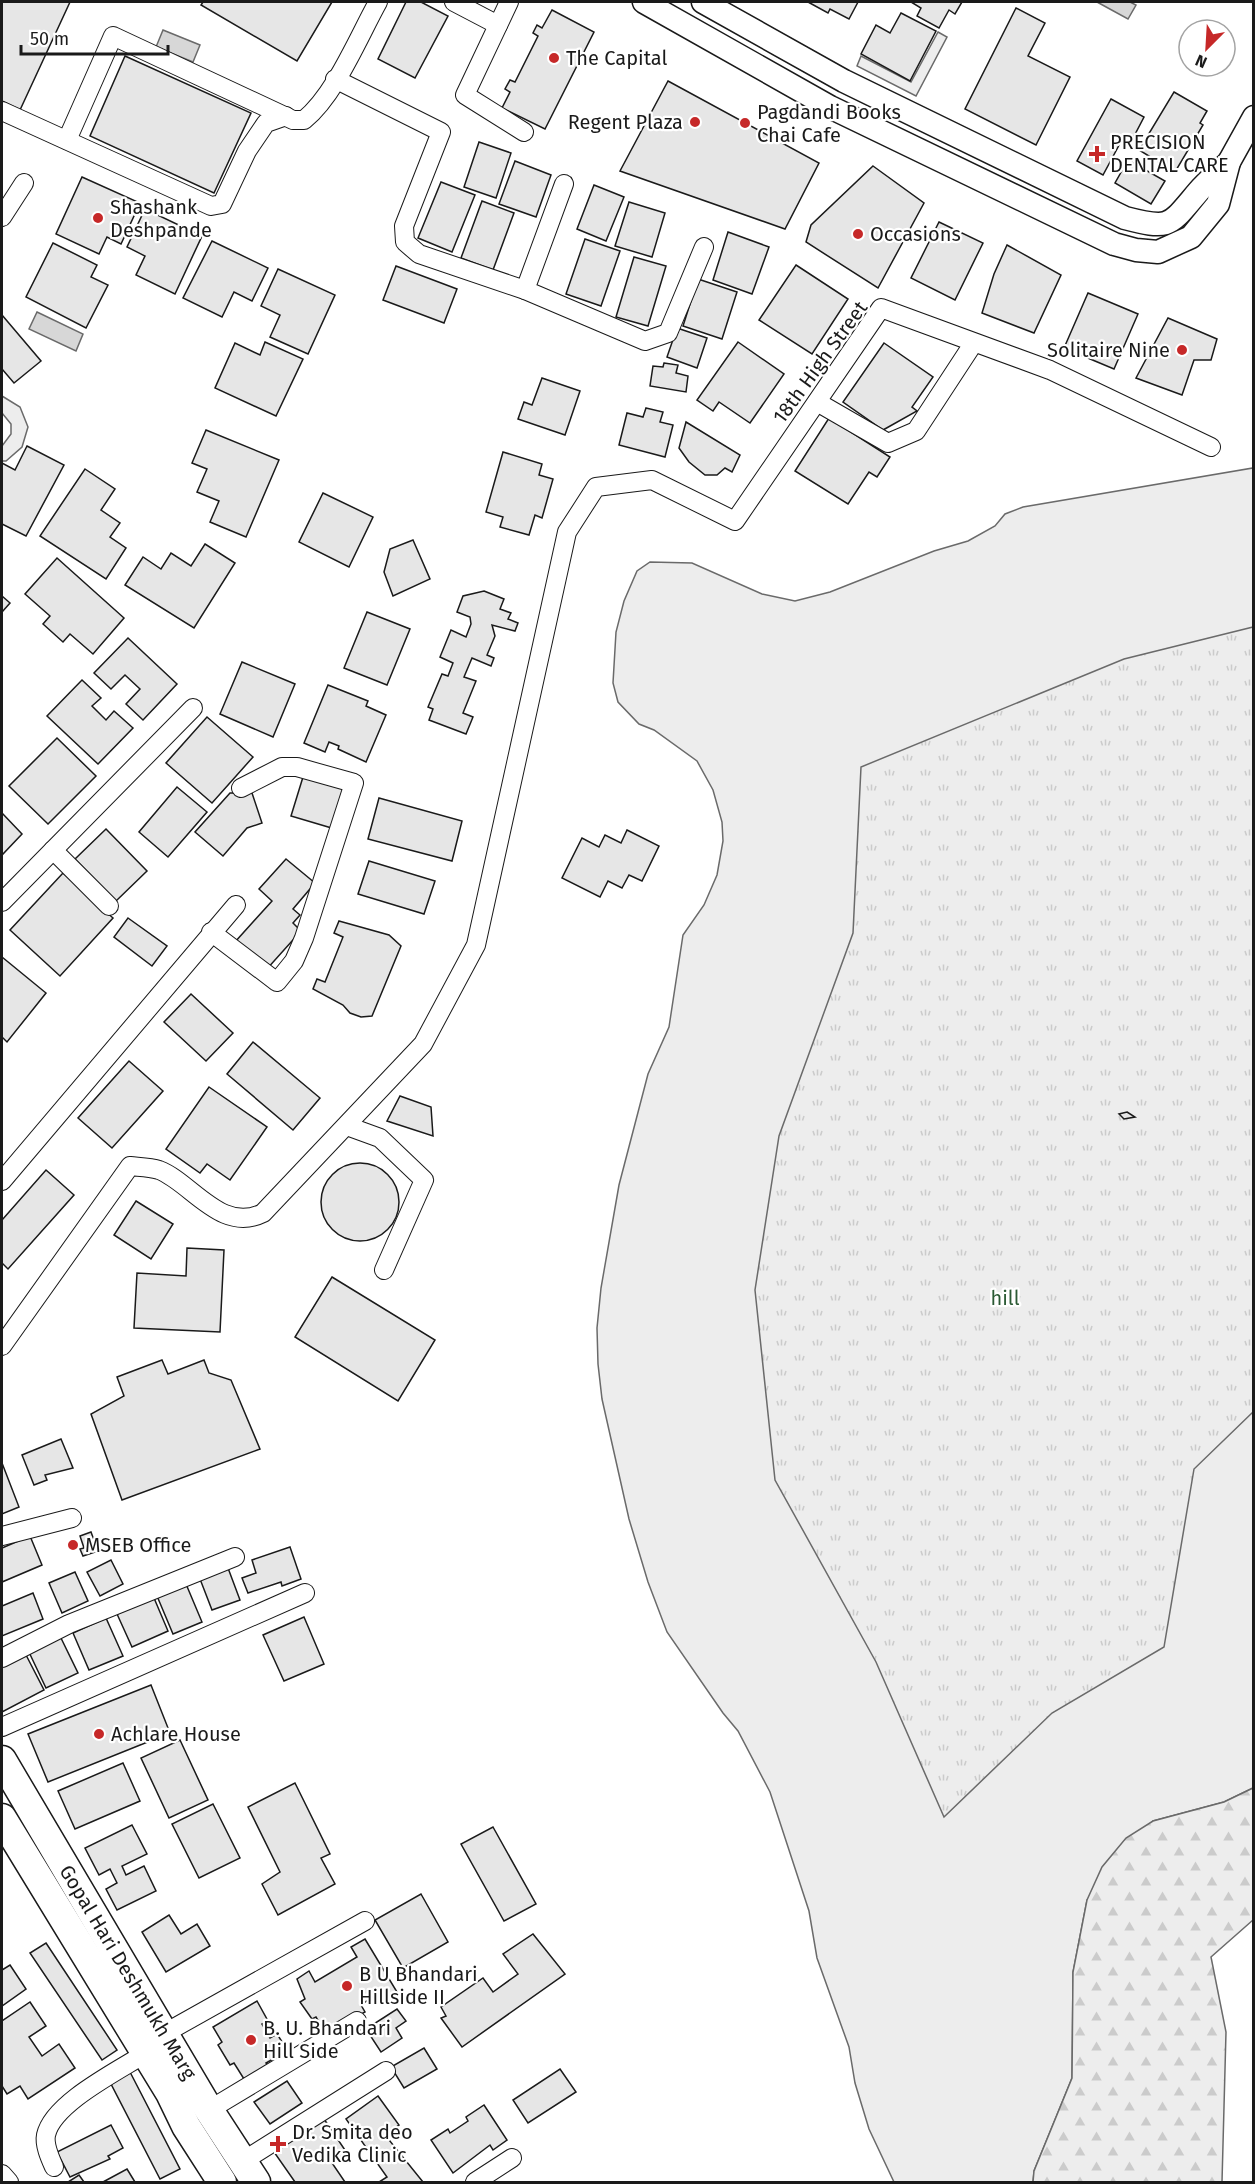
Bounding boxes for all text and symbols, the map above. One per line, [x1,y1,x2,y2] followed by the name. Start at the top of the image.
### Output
[21,18,168,56] scale bar
[1177,18,1237,78] north arrow
[30,28,69,50] text: 50 m
[566,46,667,70] place label: The Capital
[1192,50,1210,72] text: N
[547,51,561,65] marker: The Capital
[757,100,901,147] place label: Pagdandi Books Chai Cafe
[568,110,683,134] place label: Regent Plaza
[688,115,702,129] marker: Regent Plaza
[738,116,752,130] marker: Pagdandi Books Chai Cafe
[1110,130,1229,177] place label: PRECISION DENTAL CARE
[1088,145,1106,163] marker: PRECISION DENTAL CARE
[110,195,212,242] place label: Shashank Deshpande
[91,211,105,225] marker: Shashank Deshpande
[870,222,961,246] place label: Occasions
[851,227,865,241] marker: Occasions
[768,296,873,428] street label: 18th High Street
[1047,338,1170,362] place label: Solitaire Nine
[1175,343,1189,357] marker: Solitaire Nine
[990,1286,1020,1310] park label: hill
[85,1533,191,1557] place label: MSEB Office
[66,1538,80,1552] marker: MSEB Office
[111,1722,241,1746] place label: Achlare House
[92,1727,106,1741] marker: Achlare House
[54,1860,202,2084] street label: Gopal Hari Deshmukh Marg
[359,1962,478,2009] place label: B U Bhandari Hillside II
[340,1979,354,1993] marker: B U Bhandari Hillside II
[263,2016,391,2063] place label: B. U. Bhandari Hill Side
[244,2033,258,2047] marker: B. U. Bhandari Hill Side
[292,2120,413,2167] place label: Dr. Smita deo Vedika Clinic
[269,2135,287,2153] marker: Dr. Smita deo Vedika Clinic

